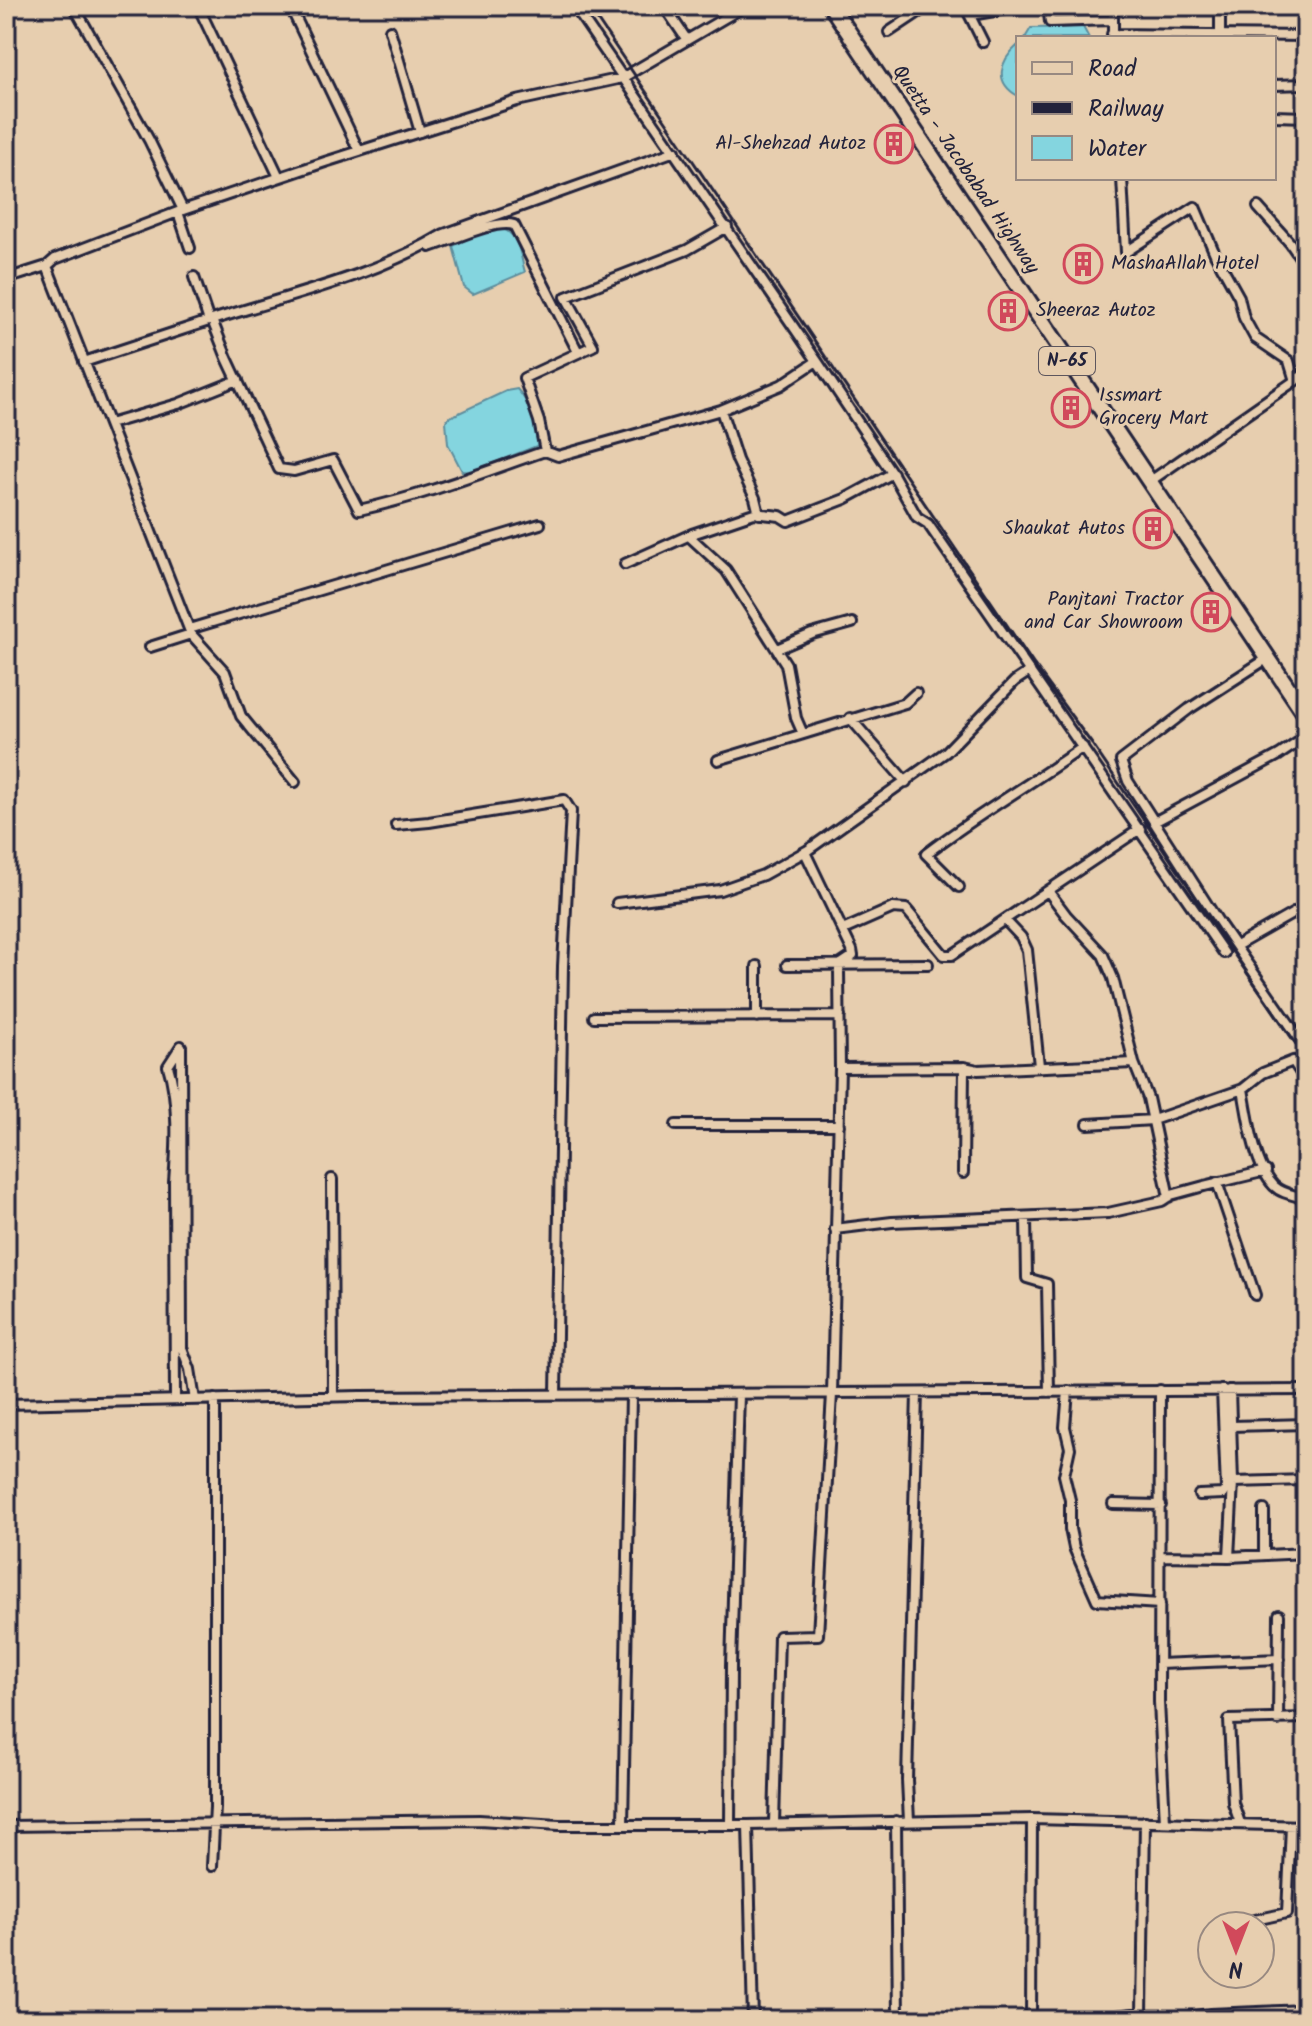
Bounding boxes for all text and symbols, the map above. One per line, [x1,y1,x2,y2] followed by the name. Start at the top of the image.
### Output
[1016,36,1276,180] legend
[1088,50,1137,89] text: Road
[883,59,1048,282] street label: Quetta - Jacobabad Highway
[1088,90,1164,129] text: Railway
[873,123,915,165] building icon: Al-Shehzad Autoz
[715,128,866,160] place label: Al-Shehzad Autoz
[1088,130,1148,169] text: Water
[1062,243,1104,285] building icon: MashaAllah Hotel
[1111,248,1259,280] place label: MashaAllah Hotel
[987,290,1029,332] building icon: Sheeraz Autoz
[1036,295,1156,327] place label: Sheeraz Autoz
[1039,347,1095,375] road number: N-65
[1099,380,1209,435] place label: Issmart Grocery Mart
[1050,387,1092,429] building icon: Issmart Grocery Mart
[1132,508,1174,550] building icon: Shaukat Autos
[1003,513,1125,545] place label: Shaukat Autos
[1024,584,1184,639] place label: Panjtani Tractor and Car Showroom
[1190,591,1232,633] building icon: Panjtani Tractor and Car Showroom
[1196,1910,1276,1990] north arrow
[1229,1950,1243,1985] text: N

